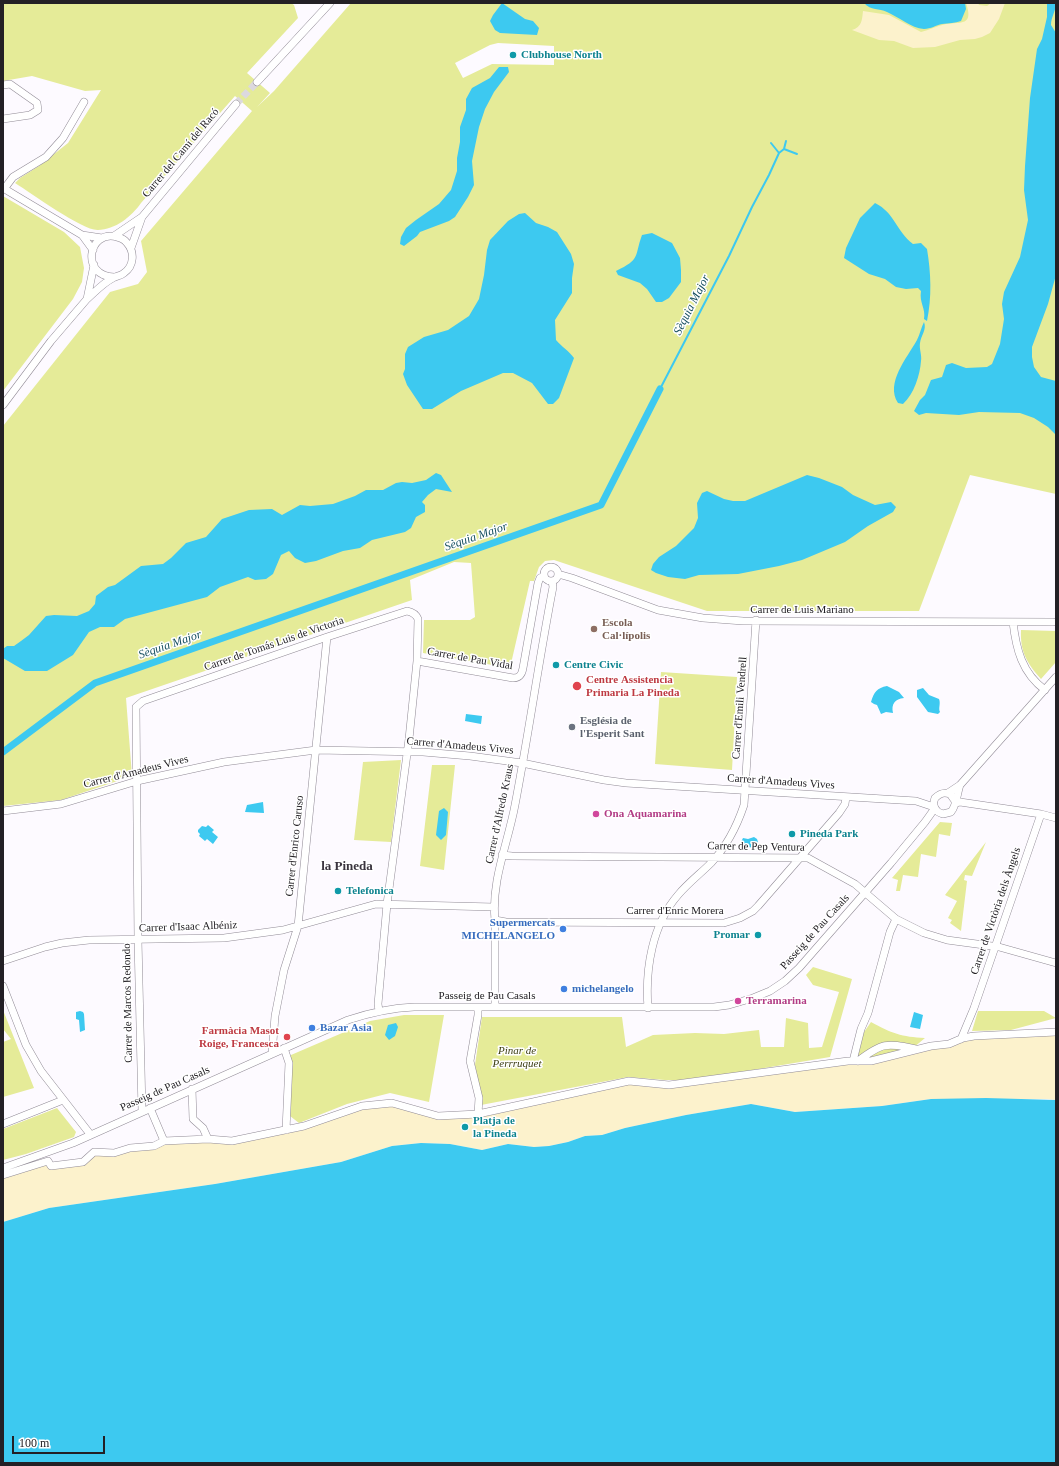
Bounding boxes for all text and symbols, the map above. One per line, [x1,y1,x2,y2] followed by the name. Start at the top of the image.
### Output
[521,48,602,62] place label: Clubhouse North
[508,50,518,60] marker: Clubhouse North
[140,106,222,200] street label: Carrer del Camí del Racó
[671,272,713,338] water label: Sèquia Major
[443,520,509,554] water label: Sèquia Major
[750,603,854,617] street label: Carrer de Luis Mariano
[202,614,346,674] street label: Carrer de Tomás Luis de Victoria
[602,616,650,642] place label: Escola Cal·lípolis
[589,624,599,634] marker: Escola Cal·lípolis
[137,628,203,662] water label: Sèquia Major
[426,645,514,673] street label: Carrer de Pau Vidal
[730,656,750,760] street label: Carrer d'Emili Vendrell
[564,658,623,672] place label: Centre Civic
[551,660,561,670] marker: Centre Civic
[586,673,679,699] place label: Centre Assistencia Primaria La Pineda
[571,680,583,692] marker: Centre Assistencia Primaria La Pineda
[580,714,644,740] place label: Església de l'Esperit Sant
[567,722,577,732] marker: Església de l'Esperit Sant
[406,735,514,757] street label: Carrer d'Amadeus Vives
[82,753,190,791] street label: Carrer d'Amadeus Vives
[483,763,517,865] street label: Carrer d'Alfredo Kraus
[727,772,835,792] street label: Carrer d'Amadeus Vives
[283,795,307,897] street label: Carrer d'Enrico Caruso
[604,807,687,821] place label: Ona Aquamarina
[591,809,601,819] marker: Ona Aquamarina
[800,827,858,841] place label: Pineda Park
[787,829,797,839] marker: Pineda Park
[707,840,805,854] street label: Carrer de Pep Ventura
[968,846,1024,976] street label: Carrer de Victòria dels Àngels
[321,859,373,875] district label: la Pineda
[346,884,394,898] place label: Telefonica
[333,886,343,896] marker: Telefonica
[778,892,852,972] street label: Passeig de Pau Casals
[626,904,724,918] street label: Carrer d'Enric Morera
[461,916,555,942] place label: Supermercats MICHELANGELO
[139,919,237,935] street label: Carrer d'Isaac Albéniz
[558,924,568,934] marker: Supermercats MICHELANGELO
[714,928,750,942] place label: Promar
[753,930,763,940] marker: Promar
[120,943,136,1063] street label: Carrer de Marcos Redondo
[572,982,634,996] place label: michelangelo
[559,984,569,994] marker: michelangelo
[439,989,535,1003] street label: Passeig de Pau Casals
[746,994,807,1008] place label: Terramarina
[733,996,743,1006] marker: Terramarina
[320,1021,372,1035] place label: Bazar Asia
[307,1023,317,1033] marker: Bazar Asia
[199,1024,279,1050] place label: Farmàcia Masot Roige, Francesca
[282,1032,292,1042] marker: Farmàcia Masot Roige, Francesca
[493,1044,541,1070] park label: Pinar de Perrruquet
[118,1063,212,1115] street label: Passeig de Pau Casals
[473,1114,517,1140] place label: Platja de la Pineda
[460,1122,470,1132] marker: Platja de la Pineda
[14,1428,107,1454] scale bar
[19,1436,49,1450] text: 100 m

